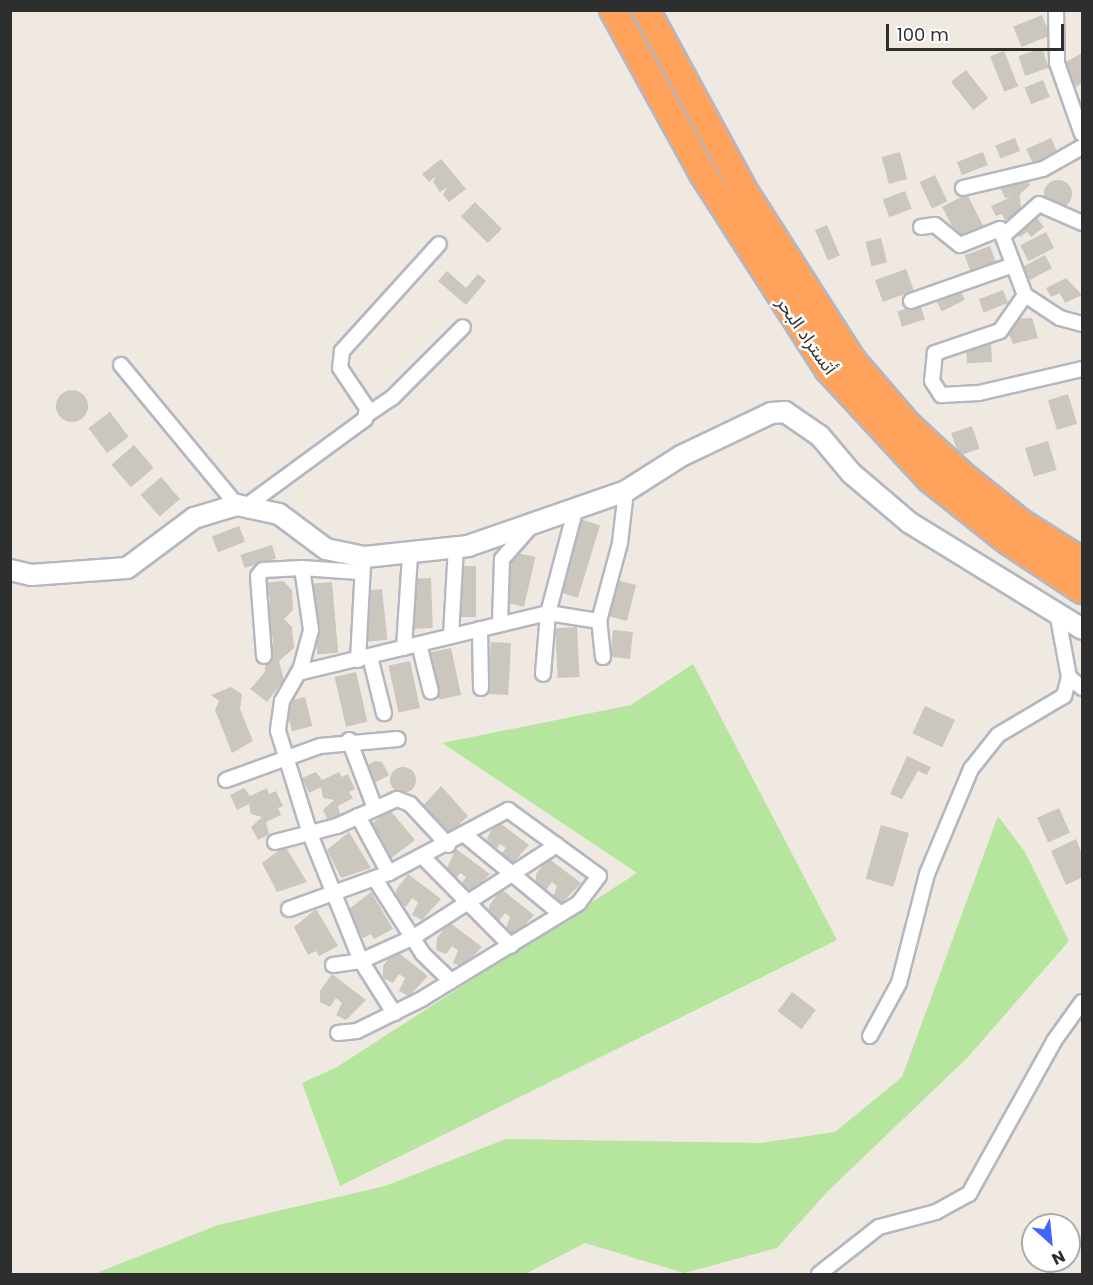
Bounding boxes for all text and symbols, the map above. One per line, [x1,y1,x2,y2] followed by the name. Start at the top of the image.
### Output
[889,12,1068,50] scale bar
[897,22,949,47] text: 100 m
[771,293,841,379] street label: أتستراد البحر
[1021,1213,1081,1273] north arrow
[1048,1245,1069,1271] text: N

